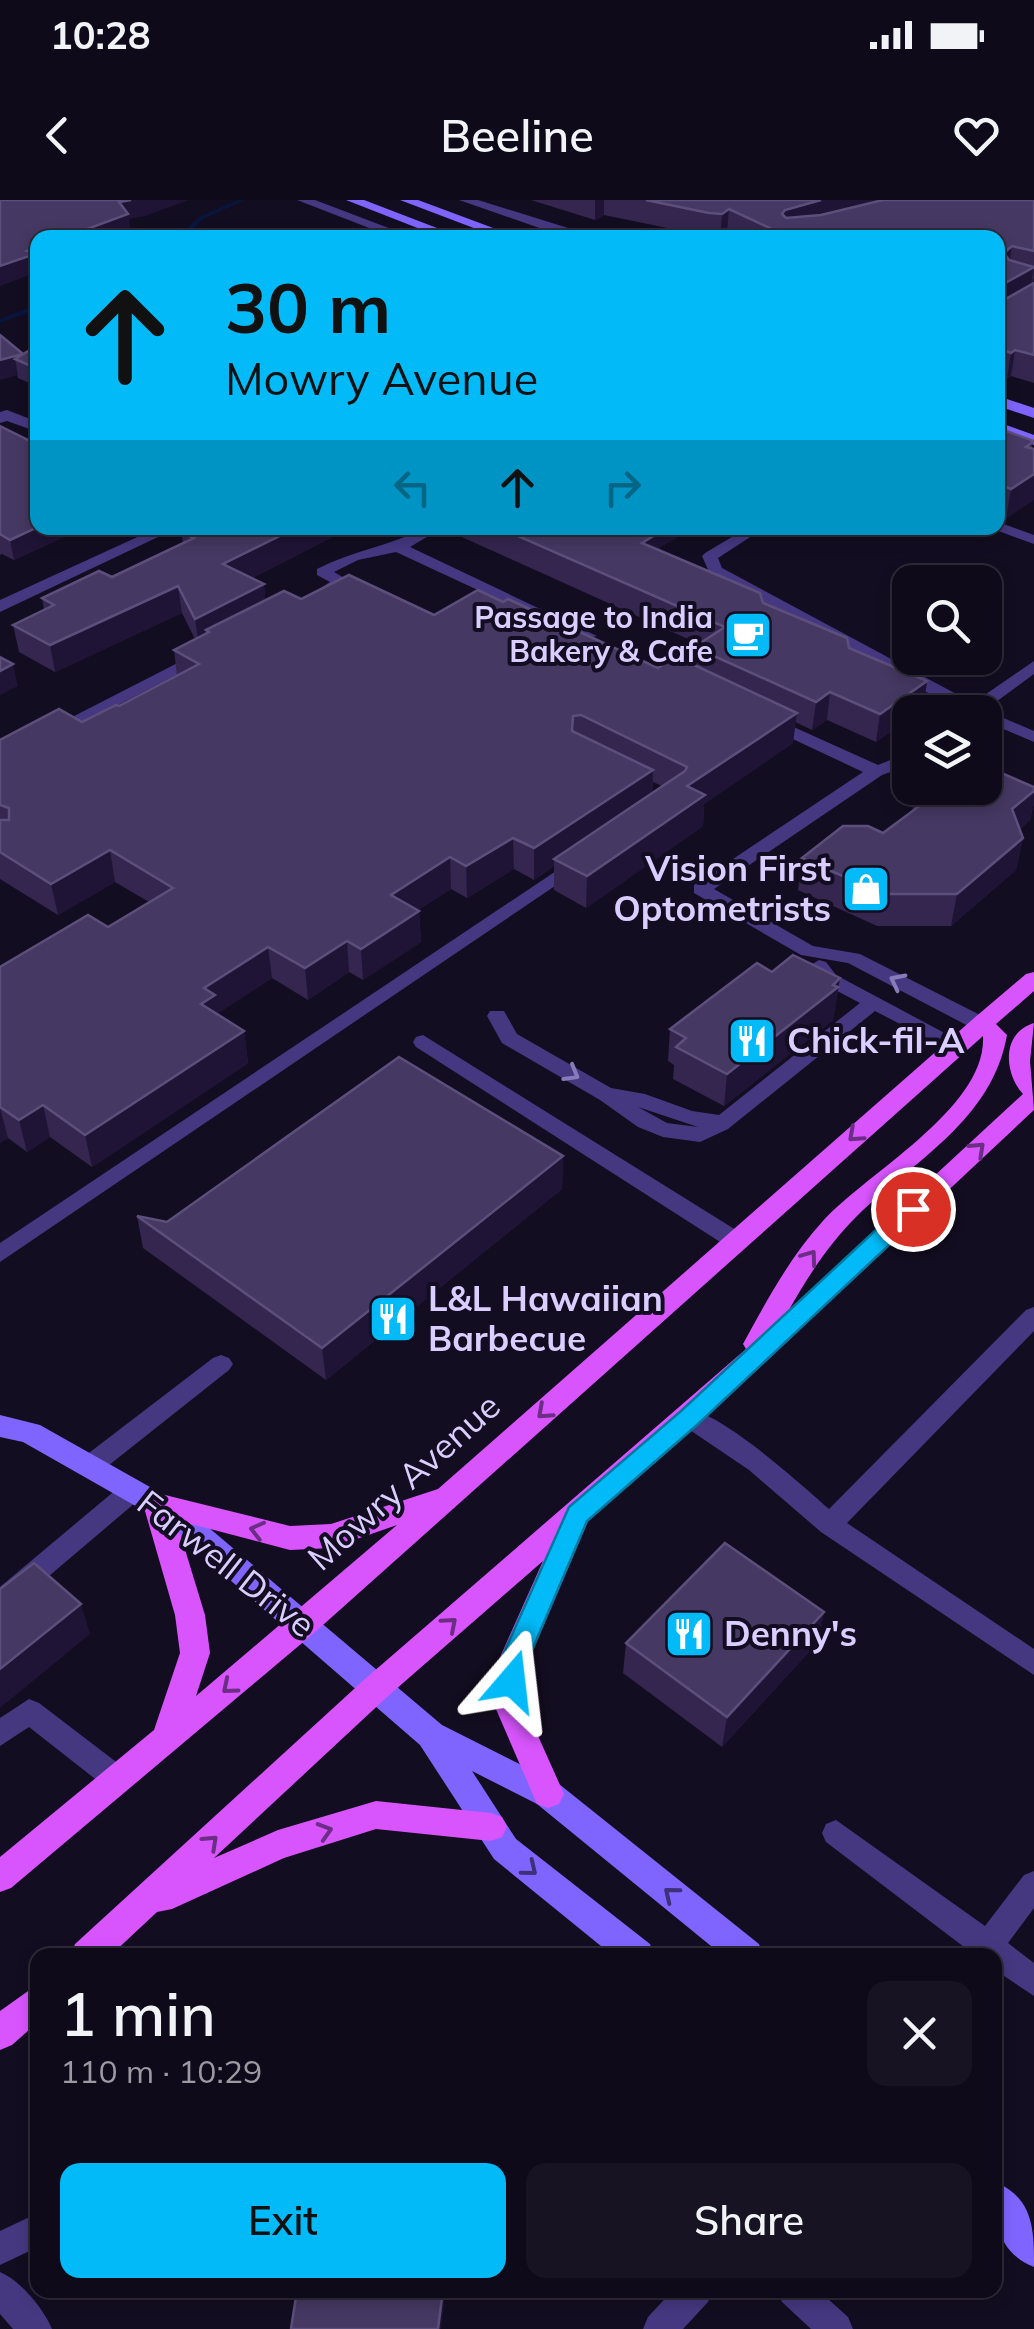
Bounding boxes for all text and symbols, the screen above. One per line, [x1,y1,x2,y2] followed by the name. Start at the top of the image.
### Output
[50,11,151,59] text: 10:28
[440,107,594,163] text: Beeline
[30,108,85,163] icon: back
[949,108,1004,163] icon: heart
[225,263,391,351] text: 30 m
[60,270,190,400] icon: ahead
[225,350,538,406] text: Mowry Avenue
[385,460,440,515] icon: left
[490,460,545,515] icon: ahead
[595,460,650,515] icon: right
[892,565,1002,805] map controls
[892,565,1002,675] button: search
[474,598,713,670] place label: Passage to India Bakery & Cafe
[722,609,774,661] cafe icon: Passage to India Bakery & Cafe
[892,695,1002,805] button: layers
[613,846,831,930] place label: Vision First Optometrists
[840,863,892,915] shop icon: Vision First Optometrists
[889,973,907,993] one-way arrow
[726,1015,778,1067] restaurant icon: Chick-fil-A
[787,1018,965,1062] place label: Chick-fil-A
[561,1062,579,1081] one-way arrow
[848,1124,867,1142] one-way arrow
[966,1143,984,1161] one-way arrow
[871,1167,956,1252] pin
[886,1182,941,1237] icon: arrive
[798,1250,816,1268] one-way arrow
[428,1276,663,1360] place label: L&L Hawaiian Barbecue
[367,1293,419,1345] restaurant icon: L&L Hawaiian Barbecue
[298,1383,509,1579] street label: Mowry Avenue
[537,1400,556,1418] one-way arrow
[129,1480,324,1646] street label: Farwell Drive
[249,1521,266,1542] one-way arrow
[663,1608,715,1660] restaurant icon: Denny's
[724,1611,857,1655] place label: Denny's
[439,1618,457,1636] one-way arrow
[460,1629,564,1733] position arrow
[222,1675,240,1693] one-way arrow
[316,1822,333,1843] one-way arrow
[199,1835,218,1853] one-way arrow
[519,1857,537,1875] one-way arrow
[665,1888,683,1906] one-way arrow
[60,1976,216,2051] text: 1 min
[867,1981,972,2086] button: close
[60,2051,262,2091] text: 110 m · 10:29
[60,2163,506,2278] button: Exit
[526,2163,972,2278] button: Share

